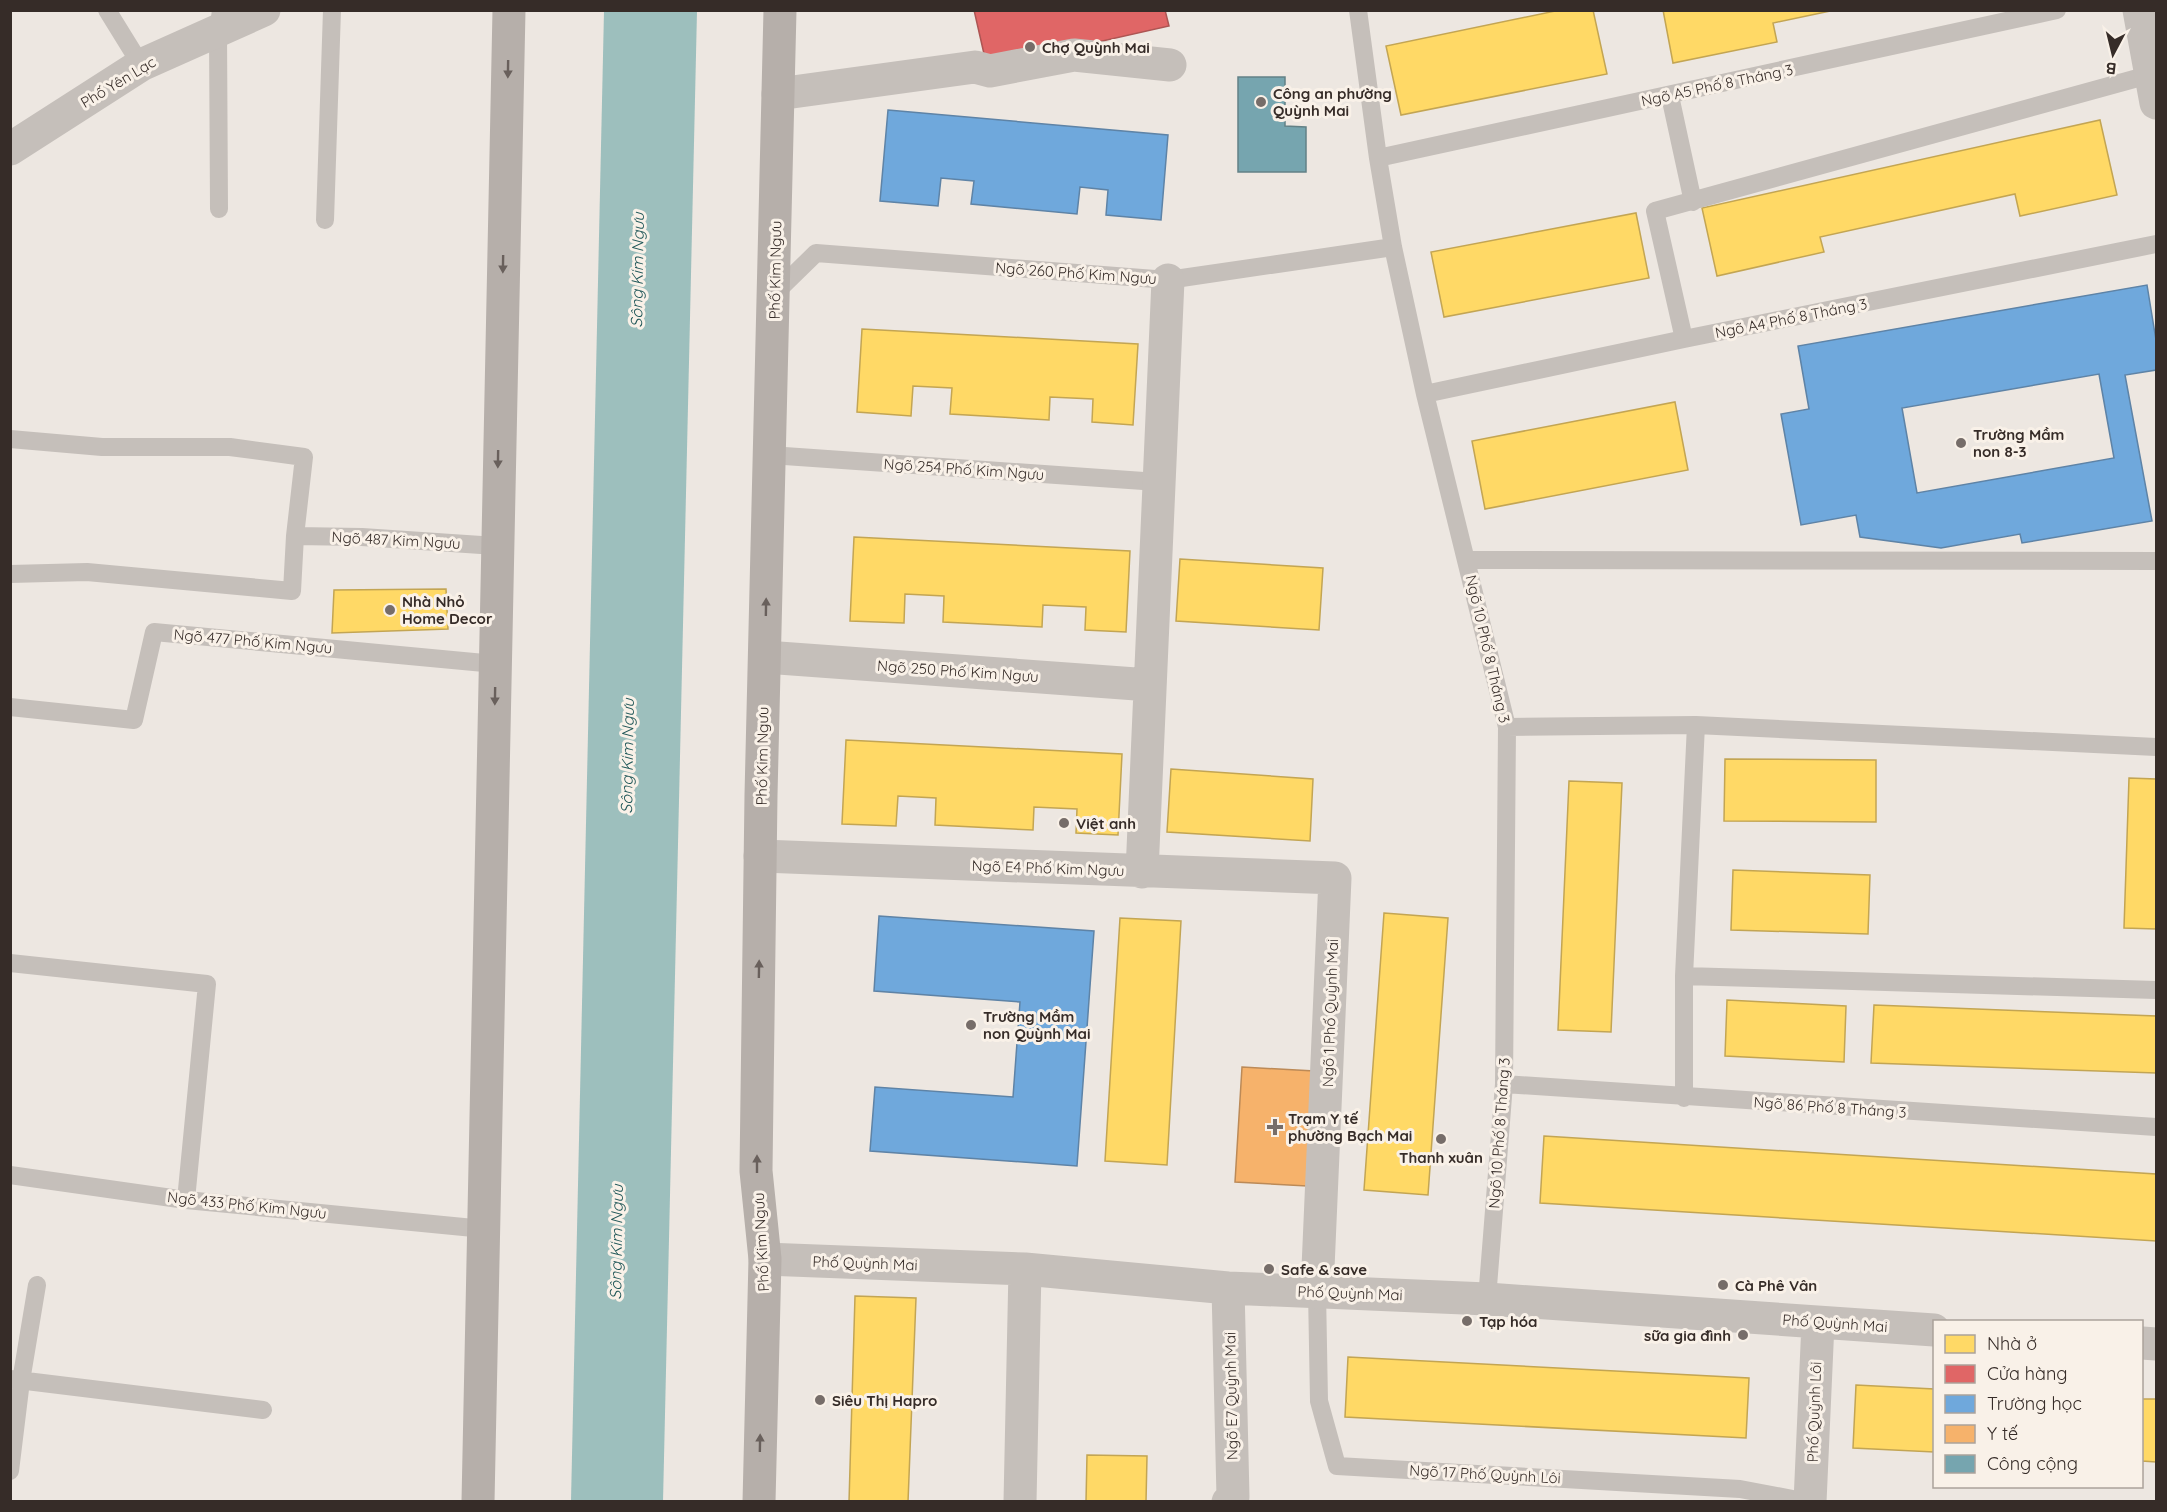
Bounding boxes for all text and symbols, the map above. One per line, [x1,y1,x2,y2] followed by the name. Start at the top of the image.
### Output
[2083,24,2143,84] north arrow
[1042,38,1150,57] place label: Chợ Quỳnh Mai
[1023,40,1037,54] marker: Chợ Quỳnh Mai
[77,52,159,112] street label: Phố Yên Lạc
[2105,58,2118,79] text: B
[503,59,512,78] one-way arrow
[1639,60,1795,110] street label: Ngõ A5 Phố 8 Tháng 3
[1273,84,1392,120] place label: Công an phường Quỳnh Mai
[1254,95,1268,109] marker: Công an phường Quỳnh Mai
[626,211,648,328] water label: Sông Kim Ngưu
[765,220,785,320] street label: Phố Kim Ngưu
[498,254,508,273] one-way arrow
[995,258,1157,288] street label: Ngõ 260 Phố Kim Ngưu
[1713,294,1869,342] street label: Ngõ A4 Phố 8 Tháng 3
[1973,425,2064,461] place label: Trường Mầm non 8-3
[1954,436,1968,450] marker: Trường Mầm non 8-3
[493,449,503,468] one-way arrow
[883,454,1045,484] street label: Ngõ 254 Phố Kim Ngưu
[331,527,461,553] street label: Ngõ 487 Kim Ngưu
[1462,573,1514,725] street label: Ngõ 10 Phố 8 Tháng 3
[402,592,493,628] place label: Nhà Nhỏ Home Decor
[762,597,771,616] one-way arrow
[383,603,397,617] marker: Nhà Nhỏ Home Decor
[173,625,333,657] street label: Ngõ 477 Phố Kim Ngưu
[877,656,1039,686] street label: Ngõ 250 Phố Kim Ngưu
[490,686,500,705] one-way arrow
[616,697,638,814] water label: Sông Kim Ngưu
[752,706,772,806] street label: Phố Kim Ngưu
[1076,814,1136,833] place label: Việt anh
[1057,816,1071,830] marker: Việt anh
[971,856,1125,880] street label: Ngõ E4 Phố Kim Ngưu
[1318,939,1342,1087] street label: Ngõ 1 Phố Quỳnh Mai
[754,960,764,979] one-way arrow
[983,1007,1091,1043] place label: Trường Mầm non Quỳnh Mai
[964,1018,978,1032] marker: Trường Mầm non Quỳnh Mai
[1484,1057,1514,1209] street label: Ngõ 10 Phố 8 Tháng 3
[1753,1092,1907,1122] street label: Ngõ 86 Phố 8 Tháng 3
[1288,1109,1412,1145] place label: Trạm Y tế phường Bạch Mai
[1266,1118,1284,1136] marker: Trạm Y tế phường Bạch Mai
[1434,1132,1448,1146] marker: Thanh xuân
[1399,1148,1483,1167] place label: Thanh xuân
[752,1155,762,1174] one-way arrow
[605,1183,627,1300] water label: Sông Kim Ngưu
[166,1187,328,1223] street label: Ngõ 433 Phố Kim Ngưu
[749,1192,773,1292] street label: Phố Kim Ngưu
[812,1252,918,1274] street label: Phố Quỳnh Mai
[1281,1260,1367,1279] place label: Safe & save
[1262,1262,1276,1276] marker: Safe & save
[1735,1276,1817,1295] place label: Cà Phê Vân
[1716,1278,1730,1292] marker: Cà Phê Vân
[1297,1282,1403,1304] street label: Phố Quỳnh Mai
[1782,1310,1888,1336] street label: Phố Quỳnh Mai
[1479,1312,1538,1331] place label: Tạp hóa
[1460,1314,1474,1328] marker: Tạp hóa
[1933,1320,2143,1488] legend
[1644,1326,1731,1345] place label: sữa gia đình
[1736,1328,1750,1342] marker: sữa gia đình
[1220,1332,1242,1460] street label: Ngõ E7 Quỳnh Mai
[1987,1332,2037,1355] text: Nhà ở
[1803,1361,1825,1463] street label: Phố Quỳnh Lôi
[1987,1362,2068,1385] text: Cửa hàng
[832,1391,937,1410] place label: Siêu Thị Hapro
[1987,1392,2082,1415] text: Trường học
[813,1393,827,1407] marker: Siêu Thị Hapro
[1987,1422,2018,1445] text: Y tế
[755,1434,765,1453] one-way arrow
[1987,1452,2078,1475] text: Công cộng
[1409,1461,1561,1487] street label: Ngõ 17 Phố Quỳnh Lôi

